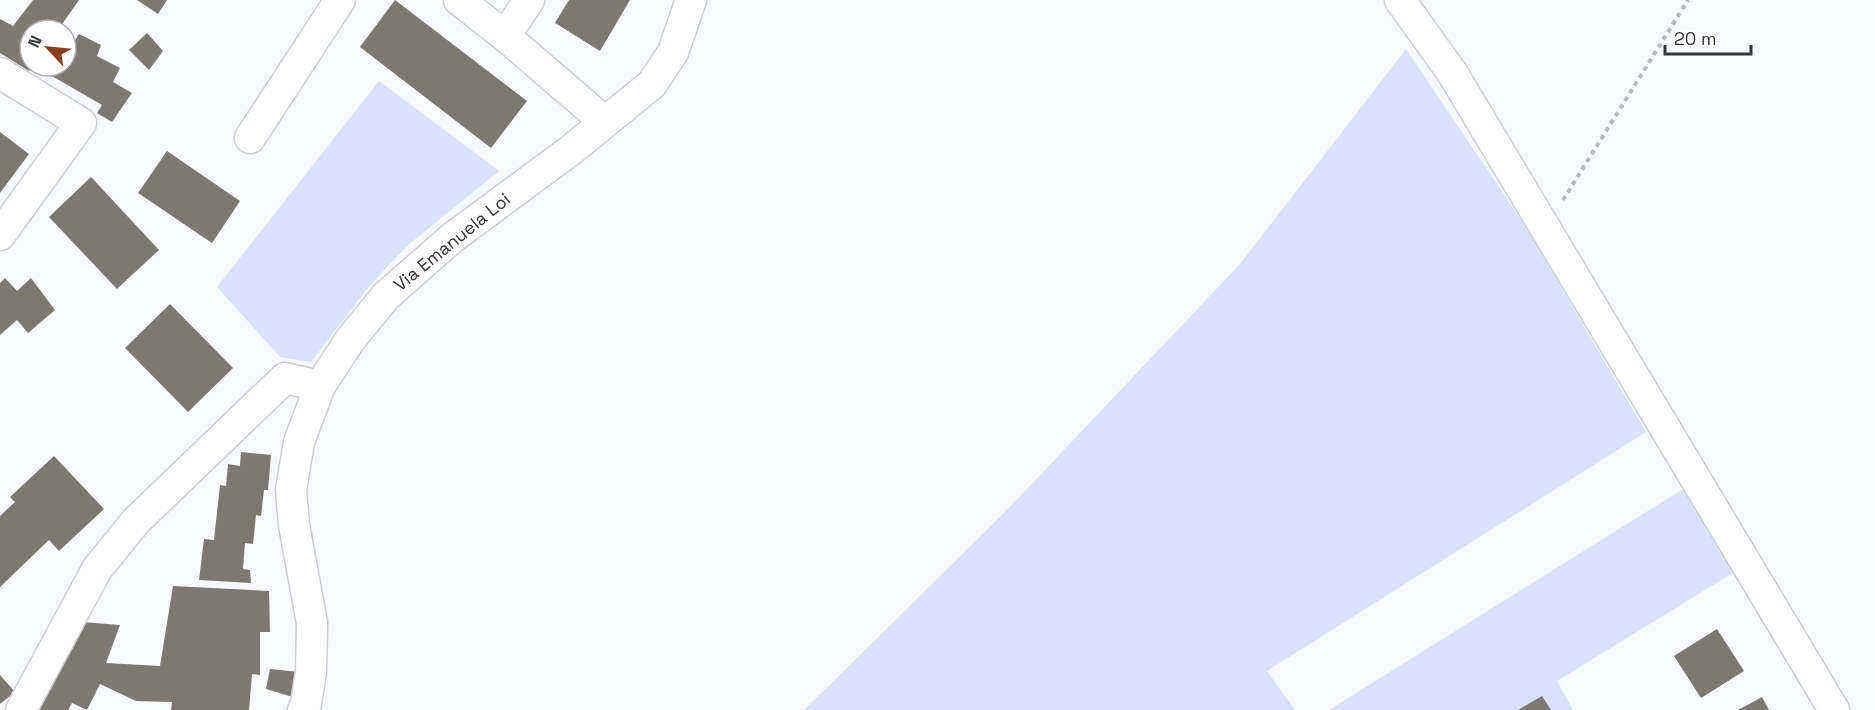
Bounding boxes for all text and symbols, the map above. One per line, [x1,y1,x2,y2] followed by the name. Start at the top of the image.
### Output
[18,18,78,78] north arrow
[1665,18,1750,56] scale bar
[1674,27,1717,50] text: 20 m
[23,32,47,51] text: N
[389,187,515,296] street label: Via Emanuela Loi

